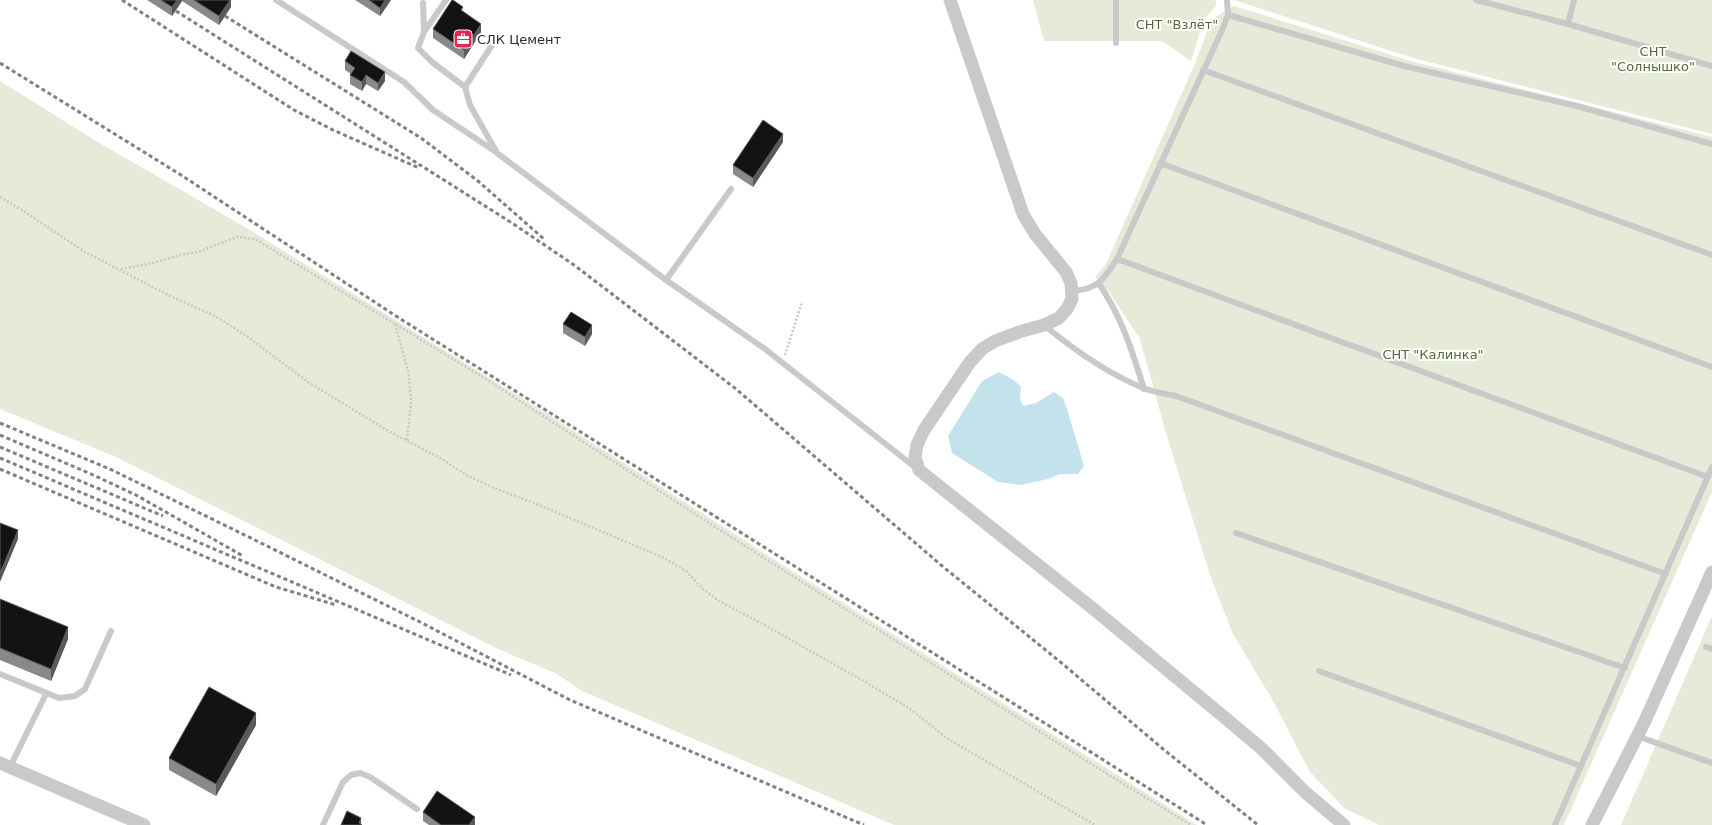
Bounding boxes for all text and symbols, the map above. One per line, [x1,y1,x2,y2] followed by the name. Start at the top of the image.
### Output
[1136,17,1218,32] park label: СНТ "Взлёт"
[452,28,474,50] office icon: СЛК Цемент
[477,32,562,47] place label: СЛК Цемент
[1611,44,1695,74] park label: СНТ "Солнышко"
[1382,347,1484,362] park label: СНТ "Калинка"

